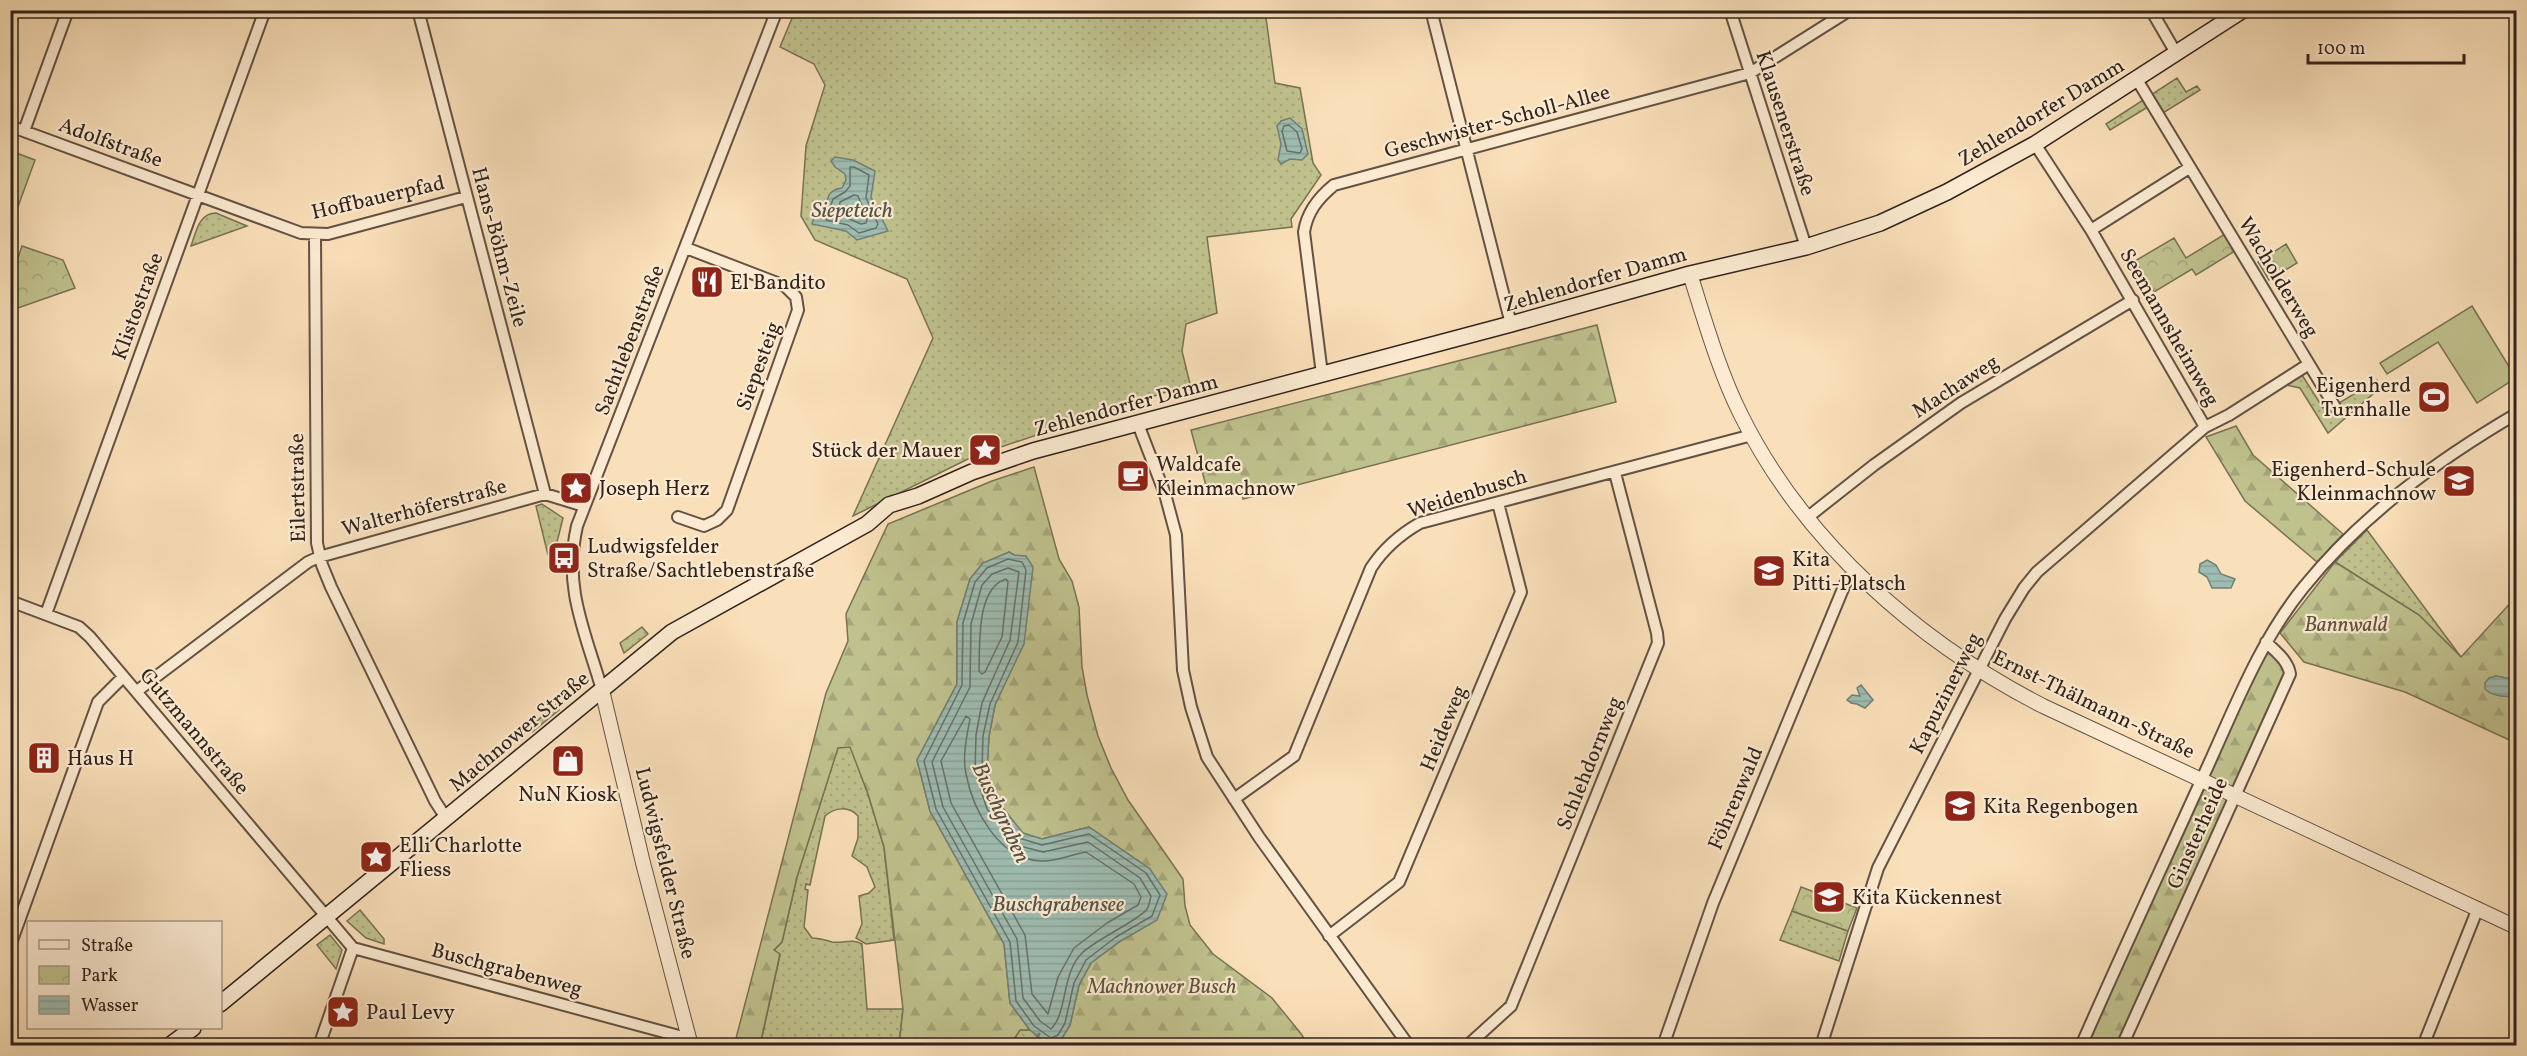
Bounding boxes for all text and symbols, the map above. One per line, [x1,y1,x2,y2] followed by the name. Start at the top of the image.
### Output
[2308,27,2464,65] scale bar
[2317,37,2366,62] text: 100 m
[1747,47,1822,200] street label: Klausenerstraße
[1953,52,2130,174] street label: Zehlendorfer Damm
[1381,78,1613,167] street label: Geschwister-Scholl-Allee
[54,111,167,176] street label: Adolfstraße
[463,164,534,331] street label: Hans-Böhm-Zeile
[309,169,448,228] street label: Hoffbauerpfad
[811,196,893,227] water label: Siepeteich
[2230,212,2325,344] street label: Wacholderweg
[1500,240,1690,320] street label: Zehlendorfer Damm
[2112,243,2226,412] street label: Seemannsheimweg
[106,249,171,364] street label: Klistostraße
[588,261,672,420] street label: Sachtlebenstraße
[689,264,725,300] restaurant icon: El Bandito
[730,269,826,298] place label: El Bandito
[730,318,789,415] street label: Siepesteig
[1907,348,2005,426] street label: Machaweg
[1031,368,1222,445] street label: Zehlendorfer Damm
[2316,372,2411,425] place label: Eigenherd Turnhalle
[2416,379,2452,415] sports icon: Eigenherd Turnhalle
[967,432,1003,468] place icon: Stück der Mauer
[283,433,314,543] street label: Eilertstraße
[811,437,962,466] place label: Stück der Mauer
[1156,451,1296,504] place label: Waldcafe Kleinmachnow
[2271,456,2436,509] place label: Eigenherd-Schule Kleinmachnow
[1115,458,1151,494] cafe icon: Waldcafe Kleinmachnow
[1404,462,1531,526] street label: Weidenbusch
[2441,463,2477,499] school or university icon: Eigenherd-Schule Kleinmachnow
[558,470,594,506] place icon: Joseph Herz
[339,472,510,544] street label: Walterhöferstraße
[599,475,710,504] place label: Joseph Herz
[587,533,815,586] place label: Ludwigsfelder Straße/Sachtlebenstraße
[546,540,582,576] bus stop icon: Ludwigsfelder Straße/Sachtlebenstraße
[1792,546,1906,599] place label: Kita Pitti-Platsch
[1751,553,1787,589] school or university icon: Kita Pitti-Platsch
[2304,611,2388,640] park label: Bannwald
[1903,628,1990,760] street label: Kapuzinerweg
[1987,644,2199,767] street label: Ernst-Thälmann-Straße
[132,662,256,802] street label: Gutzmannstraße
[444,665,596,799] street label: Machnower Straße
[1414,681,1475,776] street label: Heideweg
[1550,692,1630,835] street label: Schlehdornweg
[26,740,62,776] building icon: Haus H
[550,743,586,779] shop icon: NuN Kiosk
[1702,743,1771,855] street label: Föhrenwald
[67,745,134,774] place label: Haus H
[963,758,1037,869] water label: Buschgraben
[627,764,702,962] street label: Ludwigsfelder Straße
[2161,773,2236,894] street label: Ginsterheide
[518,781,618,810] place label: NuN Kiosk
[1942,788,1978,824] school or university icon: Kita Regenbogen
[1983,793,2139,822] place label: Kita Regenbogen
[399,832,522,885] place label: Elli Charlotte Fliess
[358,839,394,875] place icon: Elli Charlotte Fliess
[1811,879,1847,915] school or university icon: Kita Kückennest
[1852,884,2002,913] place label: Kita Kückennest
[992,890,1124,921] water label: Buschgrabensee
[27,921,222,1029] legend
[81,934,133,959] text: Straße
[428,936,585,1005] street label: Buschgrabenweg
[81,964,118,989] text: Park
[1086,973,1237,1002] park label: Machnower Busch
[81,994,139,1019] text: Wasser
[325,994,361,1030] place icon: Paul Levy
[366,999,456,1028] place label: Paul Levy

